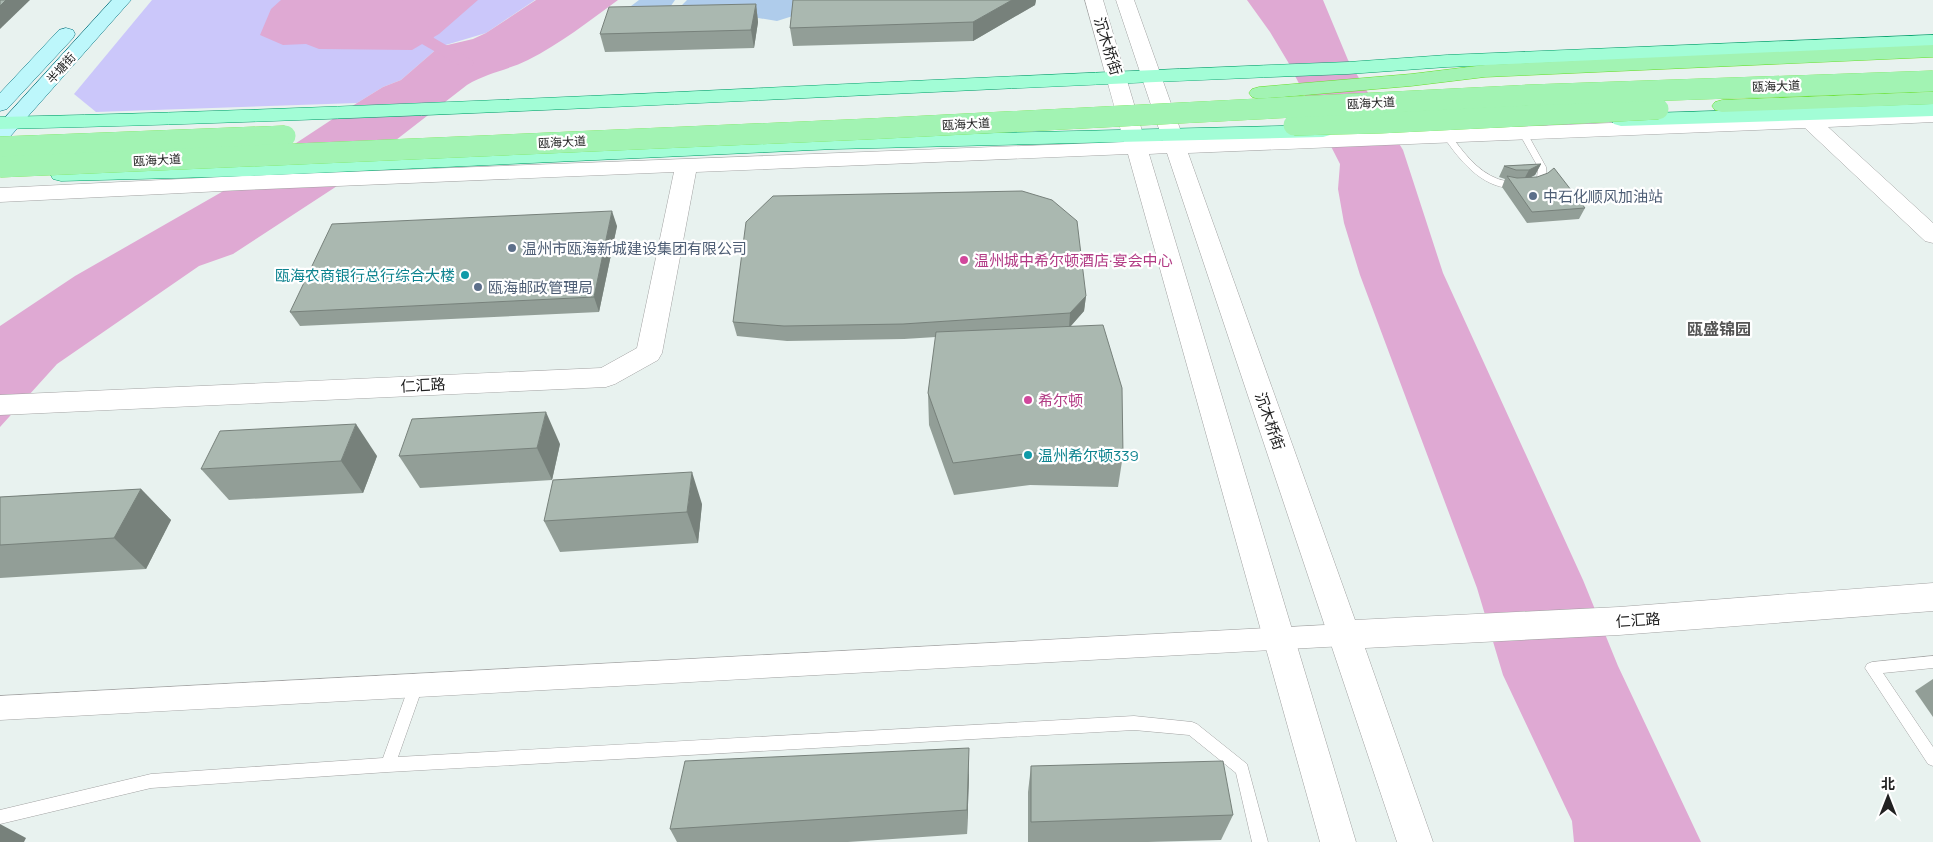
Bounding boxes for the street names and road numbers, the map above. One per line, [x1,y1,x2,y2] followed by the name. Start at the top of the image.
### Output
[1089,14,1127,78] street label: 沉木桥街
[43,49,79,87] street label: 半塘街
[1752,77,1800,95] street label: 瓯海大道
[1347,93,1395,113] street label: 瓯海大道
[942,114,990,134] street label: 瓯海大道
[538,132,586,152] street label: 瓯海大道
[133,150,181,170] street label: 瓯海大道
[400,373,446,397] street label: 仁汇路
[1250,389,1290,453] street label: 沉木桥街
[1615,608,1661,632] street label: 仁汇路

